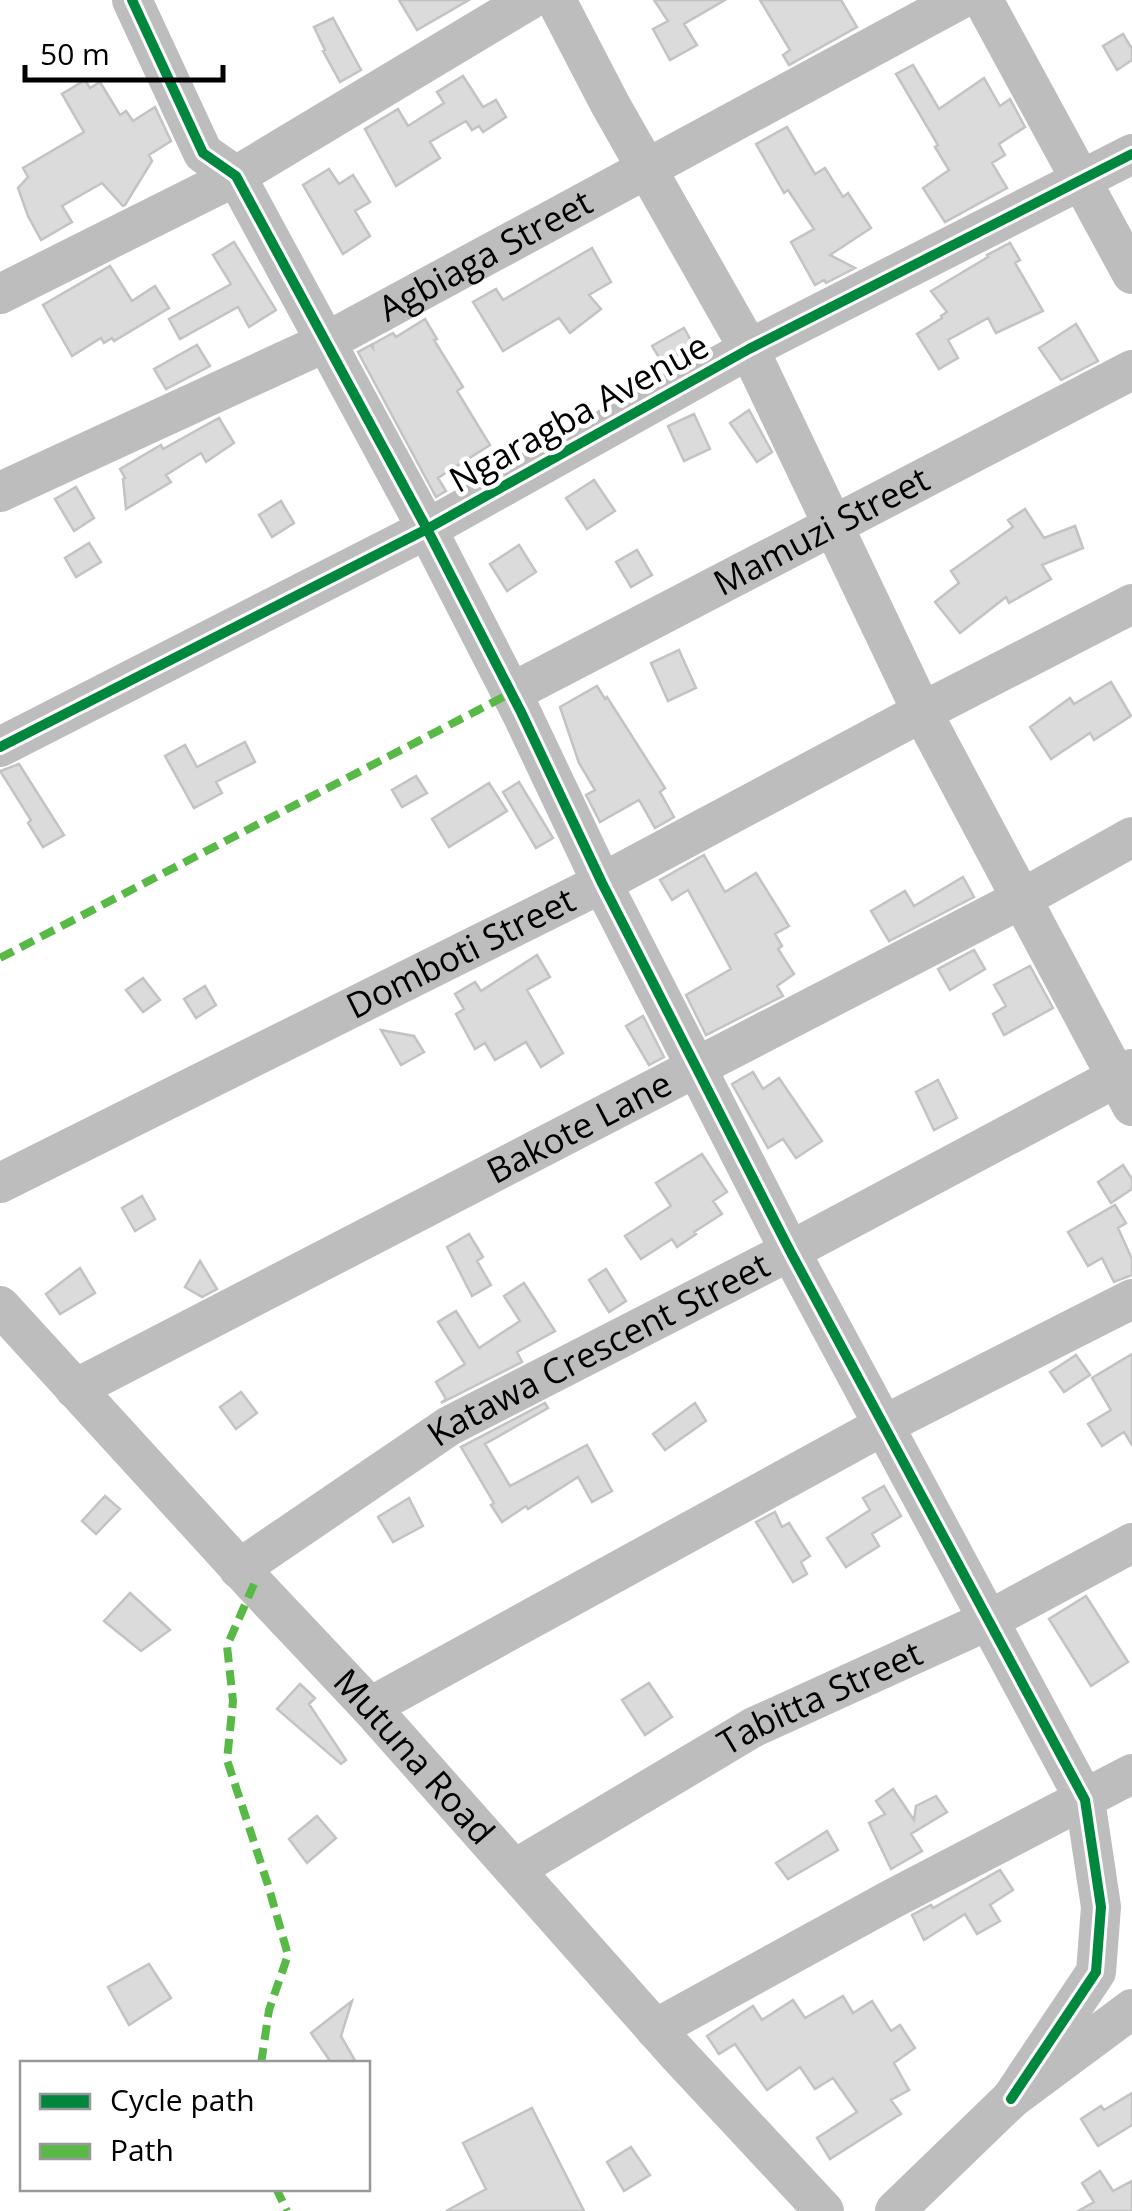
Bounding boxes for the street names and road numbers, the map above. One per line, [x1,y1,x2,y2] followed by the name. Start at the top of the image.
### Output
[370,178,600,331] street label: Agbiaga Street
[440,321,716,502] street label: Ngaragba Avenue
[705,455,937,606] street label: Mamuzi Street
[338,875,582,1029] street label: Domboti Street
[478,1059,679,1194] street label: Bakote Lane
[417,1241,777,1456] street label: Katawa Crescent Street
[708,1629,929,1765] street label: Tabitta Street
[324,1658,506,1854] street label: Mutuna Road

